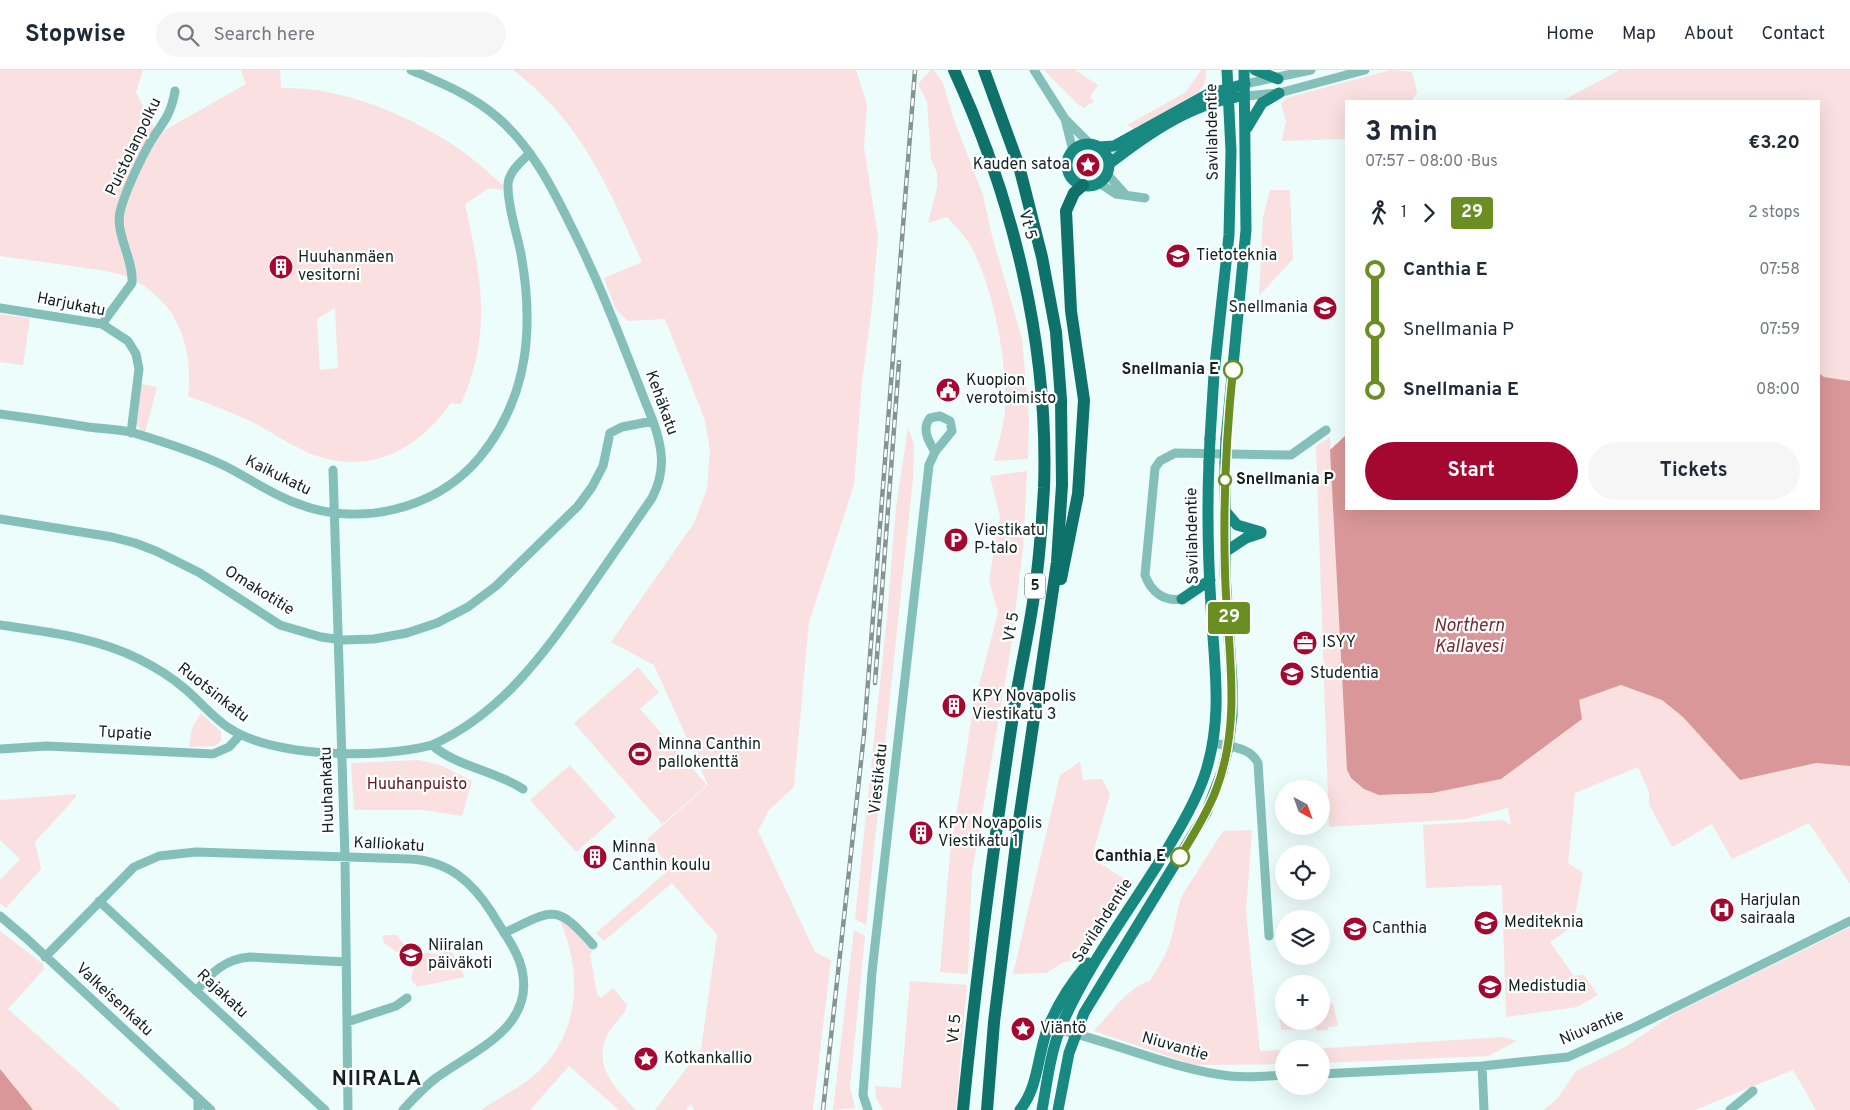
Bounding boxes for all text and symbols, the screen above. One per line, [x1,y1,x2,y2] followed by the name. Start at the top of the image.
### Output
[156,12,506,57] search box
[25,20,126,50] text: Stopwise
[174,21,202,49] icon: search
[214,23,315,47] text: Search here
[1546,23,1594,46] text: Home
[1622,23,1656,46] text: Map
[1684,23,1733,46] text: About
[1761,23,1825,46] text: Contact
[1202,83,1224,181] street label: Savilahdentie
[102,95,166,199] street label: Puistolanpolku
[1365,115,1438,151] text: 3 min
[1748,131,1800,155] text: €3.20
[1075,152,1101,178] place icon: Kauden satoa
[1365,152,1498,172] text: 07:57 – 08:00 · Bus
[973,155,1070,175] place label: Kauden satoa
[1365,199,1393,227] icon: walk
[1415,199,1443,227] icon: forward
[1461,201,1483,224] text: 29
[1401,203,1407,223] text: 1
[1748,203,1800,223] text: 2 stops
[1013,208,1041,242] street label: Vt 5
[1165,243,1191,269] school or university icon: Tietoteknia
[1196,246,1277,266] place label: Tietoteknia
[298,248,394,286] place label: Huuhanmäen vesitorni
[268,254,294,280] building icon: Huuhanmäen vesitorni
[1403,258,1488,282] text: Canthia E
[1759,260,1800,280] text: 07:58
[35,289,107,321] street label: Harjukatu
[1312,295,1338,321] school or university icon: Snellmania
[1228,298,1308,318] place label: Snellmania
[1403,318,1514,342] text: Snellmania P
[1760,320,1800,340] text: 07:59
[1121,360,1219,380] place label: Snellmania E
[1223,360,1243,380] marker: Snellmania E
[640,368,682,438] street label: Kehäkatu
[966,371,1056,409] place label: Kuopion verotoimisto
[935,377,961,403] public building icon: Kuopion verotoimisto
[1403,378,1519,402] text: Snellmania E
[1756,380,1800,400] text: 08:00
[1365,442,1578,500] button: Start
[1588,442,1800,500] button: Tickets
[242,451,314,501] street label: Kaikukatu
[1236,470,1334,490] place label: Snellmania P
[1218,473,1232,487] marker: Snellmania P
[1182,487,1204,585] street label: Savilahdentie
[974,521,1045,559] place label: Viestikatu P-talo
[943,527,969,553] parking icon: Viestikatu P-talo
[220,562,298,620] street label: Omakotitie
[1025,574,1045,598] road number: 5
[1206,602,1252,634] line badge: 29
[1218,606,1240,629] text: 29
[1000,610,1024,644] street label: Vt 5
[1434,615,1505,659] water label: Northern Kallavesi
[1292,630,1318,656] office icon: ISYY
[1322,633,1356,653] place label: ISYY
[173,659,253,727] street label: Ruotsinkatu
[1279,661,1305,687] school or university icon: Studentia
[1310,664,1379,684] place label: Studentia
[972,687,1076,725] place label: KPY Novapolis Viestikatu 3
[941,693,967,719] building icon: KPY Novapolis Viestikatu 3
[98,723,152,745] street label: Tupatie
[658,735,761,773] place label: Minna Canthin pallokenttä
[627,741,653,767] sports icon: Minna Canthin pallokenttä
[865,743,893,815] street label: Viestikatu
[316,746,340,834] street label: Huuhankatu
[367,775,467,795] park label: Huuhanpuisto
[1275,780,1330,835] north arrow
[1275,780,1330,1095] map controls
[938,814,1042,852] place label: KPY Novapolis Viestikatu 1
[908,820,934,846] building icon: KPY Novapolis Viestikatu 1
[353,833,425,857] street label: Kalliokatu
[612,838,710,876] place label: Minna Canthin koulu
[582,844,608,870] building icon: Minna Canthin koulu
[1275,845,1330,900] button: locate
[1095,847,1166,867] place label: Canthia E
[1170,847,1190,867] marker: Canthia E
[1068,875,1138,967] street label: Savilahdentie
[1740,891,1800,929] place label: Harjulan sairaala
[1709,897,1735,923] hospital icon: Harjulan sairaala
[1275,910,1330,965] button: layers
[1473,910,1499,936] school or university icon: Mediteknia
[1504,913,1583,933] place label: Mediteknia
[1342,916,1368,942] school or university icon: Canthia
[1372,919,1427,939] place label: Canthia
[428,936,492,974] place label: Niiralan päiväkoti
[398,942,424,968] school or university icon: Niiralan päiväkoti
[71,959,157,1041] street label: Valkeisenkatu
[192,965,252,1023] street label: Rajakatu
[1477,974,1503,1000] school or university icon: Medistudia
[1275,975,1330,1030] button: +
[1508,977,1586,997] place label: Medistudia
[1557,1005,1627,1051] street label: Niuvantie
[943,1013,967,1045] street label: Vt 5
[1010,1016,1036,1042] place icon: Viäntö
[1040,1019,1087,1039] place label: Viäntö
[1139,1028,1211,1066] street label: Niuvantie
[1275,1040,1330,1095] button: −
[633,1046,659,1072] place icon: Kotkankallio
[664,1049,752,1069] place label: Kotkankallio
[332,1066,422,1093] district label: NIIRALA

